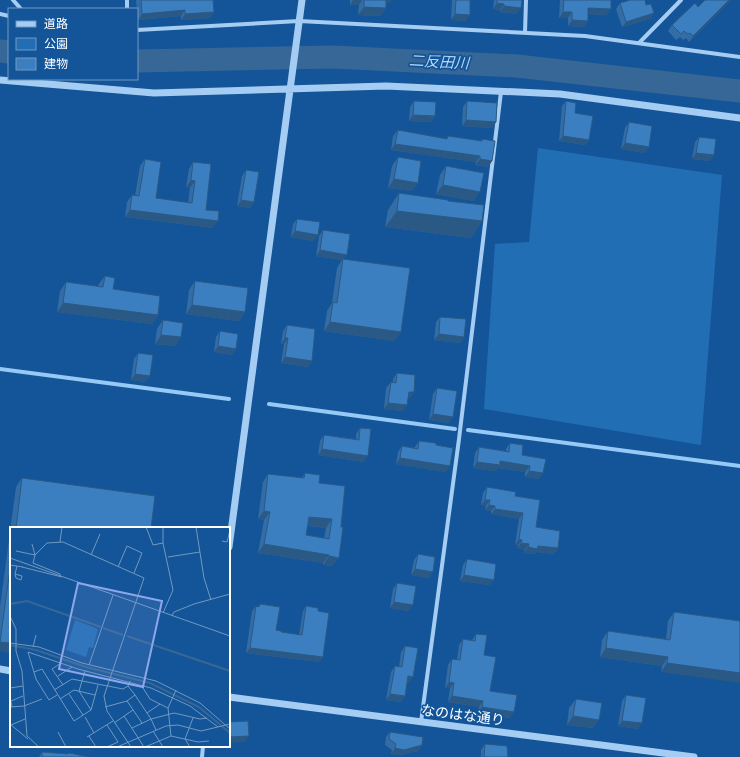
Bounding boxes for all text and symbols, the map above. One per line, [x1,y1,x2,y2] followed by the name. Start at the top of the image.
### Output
[8,8,138,80] legend
[44,14,68,33] text: 道路
[44,34,68,53] text: 公園
[408,48,472,75] water label: 二反田川
[44,54,68,73] text: 建物
[10,527,230,747] inset map
[420,699,506,730] street label: なのはな通り

